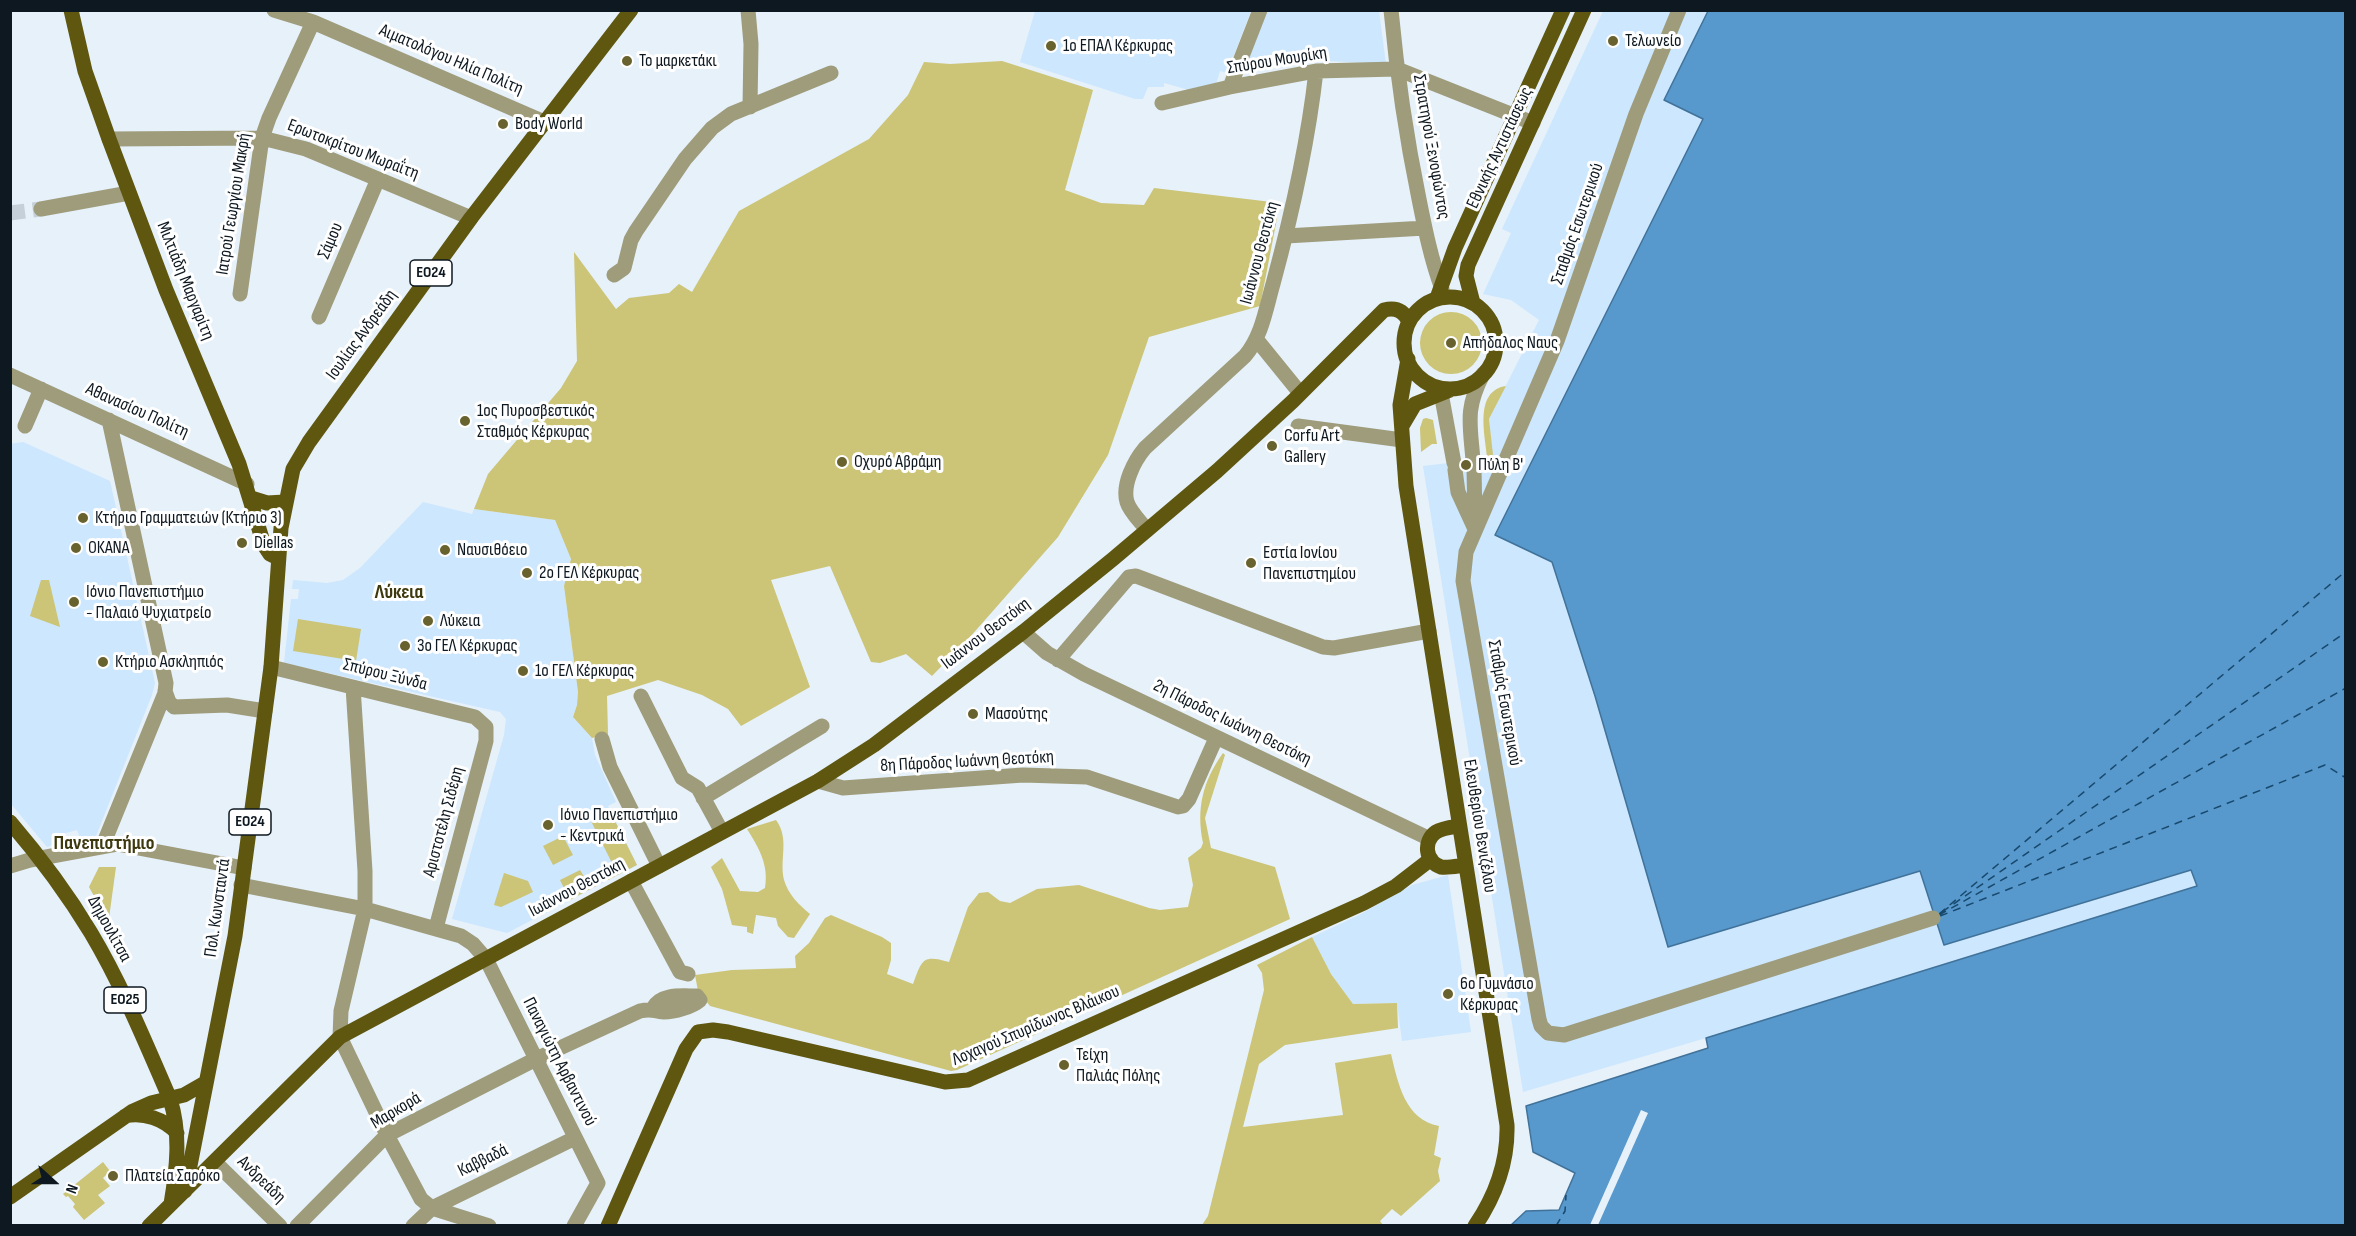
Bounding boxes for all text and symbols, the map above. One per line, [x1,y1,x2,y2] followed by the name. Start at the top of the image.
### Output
[376,20,526,100] street label: Αιματολόγου Ηλία Πολίτη
[1625,30,1682,52] place label: Τελωνείο
[1606,34,1620,48] marker: Τελωνείο
[1063,35,1173,57] place label: 1ο ΕΠΑΛ Κέρκυρας
[1044,39,1058,53] marker: 1ο ΕΠΑΛ Κέρκυρας
[1226,42,1328,80] street label: Σπύρου Μουρίκη
[639,50,717,72] place label: Το μαρκετάκι
[620,54,634,68] marker: Το μαρκετάκι
[1408,73,1454,221] street label: Στρατηγού Ξενοφώντος
[1462,84,1538,212] street label: Εθνικής Αντιστάσεως
[515,113,583,135] place label: Body World
[284,115,422,185] street label: Ερωτοκρίτου Μωραΐτη
[496,117,510,131] marker: Body World
[212,131,256,277] street label: Ιατρού Γεωργίου Μακρή
[1547,160,1609,288] street label: Σταθμός Εσωτερικού
[1236,199,1284,307] street label: Ιωάννου Θεοτόκη
[151,219,219,343] street label: Μιλτιάδη Μαργαρίτη
[314,220,348,262] street label: Σάμου
[410,260,452,286] road number: ΕΟ24
[322,286,402,384] street label: Ιουλίας Ανδρεάδη
[1463,332,1558,354] place label: Απήδαλος Ναυς
[1444,336,1458,350] marker: Απήδαλος Ναυς
[82,379,192,443] street label: Αθανασίου Πολίτη
[477,400,595,442] place label: 1ος Πυροσβεστικός Σταθμός Κέρκυρας
[458,414,472,428] marker: 1ος Πυροσβεστικός Σταθμός Κέρκυρας
[1284,425,1340,468] place label: Corfu Art Gallery
[1265,439,1279,453] marker: Corfu Art Gallery
[854,451,941,473] place label: Οχυρό Αβράμη
[1478,454,1523,476] place label: Πύλη Β'
[835,455,849,469] marker: Οχυρό Αβράμη
[1459,458,1473,472] marker: Πύλη Β'
[95,507,282,529] place label: Κτήριο Γραμματειών (Κτήριο 3)
[76,511,90,525] marker: Κτήριο Γραμματειών (Κτήριο 3)
[254,532,294,554] place label: Diellas
[235,536,249,550] marker: Diellas
[88,537,129,559] place label: ΟΚΑΝΑ
[457,539,527,561] place label: Ναυσιθόειο
[69,541,83,555] marker: ΟΚΑΝΑ
[1263,542,1356,584] place label: Εστία Ιονίου Πανεπιστημίου
[438,543,452,557] marker: Ναυσιθόειο
[1244,556,1258,570] marker: Εστία Ιονίου Πανεπιστημίου
[539,562,639,584] place label: 2ο ΓΕΛ Κέρκυρας
[520,566,534,580] marker: 2ο ΓΕΛ Κέρκυρας
[86,581,211,624] place label: Ιόνιο Πανεπιστήμιο - Παλαιό Ψυχιατρείο
[375,581,423,605] district label: Λύκεια
[937,594,1035,674] street label: Ιωάννου Θεοτόκη
[67,595,81,609] marker: Ιόνιο Πανεπιστήμιο - Παλαιό Ψυχιατρείο
[440,610,480,632] place label: Λύκεια
[421,614,435,628] marker: Λύκεια
[417,635,518,657] place label: 3ο ΓΕΛ Κέρκυρας
[398,639,412,653] marker: 3ο ΓΕΛ Κέρκυρας
[1482,639,1526,767] street label: Σταθμός Εσωτερικού
[115,651,224,673] place label: Κτήριο Ασκληπιός
[341,654,429,696] street label: Σπύρου Ξύνδα
[96,655,110,669] marker: Κτήριο Ασκληπιός
[535,660,634,682] place label: 1ο ΓΕΛ Κέρκυρας
[516,664,530,678] marker: 1ο ΓΕΛ Κέρκυρας
[1149,675,1315,771] street label: 2η Πάροδος Ιωάννη Θεοτόκη
[985,703,1048,725] place label: Μασούτης
[966,707,980,721] marker: Μασούτης
[880,747,1054,777] street label: 8η Πάροδος Ιωάννη Θεοτόκη
[1458,758,1500,894] street label: Ελευθερίου Βενιζέλου
[419,764,469,880] street label: Αριστοτέλη Σιδέρη
[560,804,678,846] place label: Ιόνιο Πανεπιστήμιο - Κεντρικά
[229,809,271,835] road number: ΕΟ24
[541,818,555,832] marker: Ιόνιο Πανεπιστήμιο - Κεντρικά
[54,832,154,856] district label: Πανεπιστήμιο
[525,854,629,922] street label: Ιωάννου Θεοτόκη
[200,857,236,959] street label: Πολ. Κωνσταντά
[82,892,136,966] street label: Δημουλίτσα
[1460,973,1534,1016] place label: 6ο Γυμνάσιο Κέρκυρας
[949,981,1123,1071] street label: Λοχαγού Σπυρίδωνος Βλάικου
[104,987,146,1013] road number: ΕΟ25
[1441,987,1455,1001] marker: 6ο Γυμνάσιο Κέρκυρας
[517,994,601,1130] street label: Παναγιώτη Αρβαντινού
[1076,1044,1160,1086] place label: Τείχη Παλιάς Πόλης
[1057,1058,1071,1072] marker: Τείχη Παλιάς Πόλης
[367,1088,425,1134] street label: Μαρκορά
[455,1140,511,1182] street label: Καββαδά
[24,1152,84,1212] north arrow
[232,1152,290,1208] street label: Ανδρεάδη
[125,1165,220,1187] place label: Πλατεία Σαρόκο
[106,1169,120,1183] marker: Πλατεία Σαρόκο
[61,1181,82,1196] text: N

